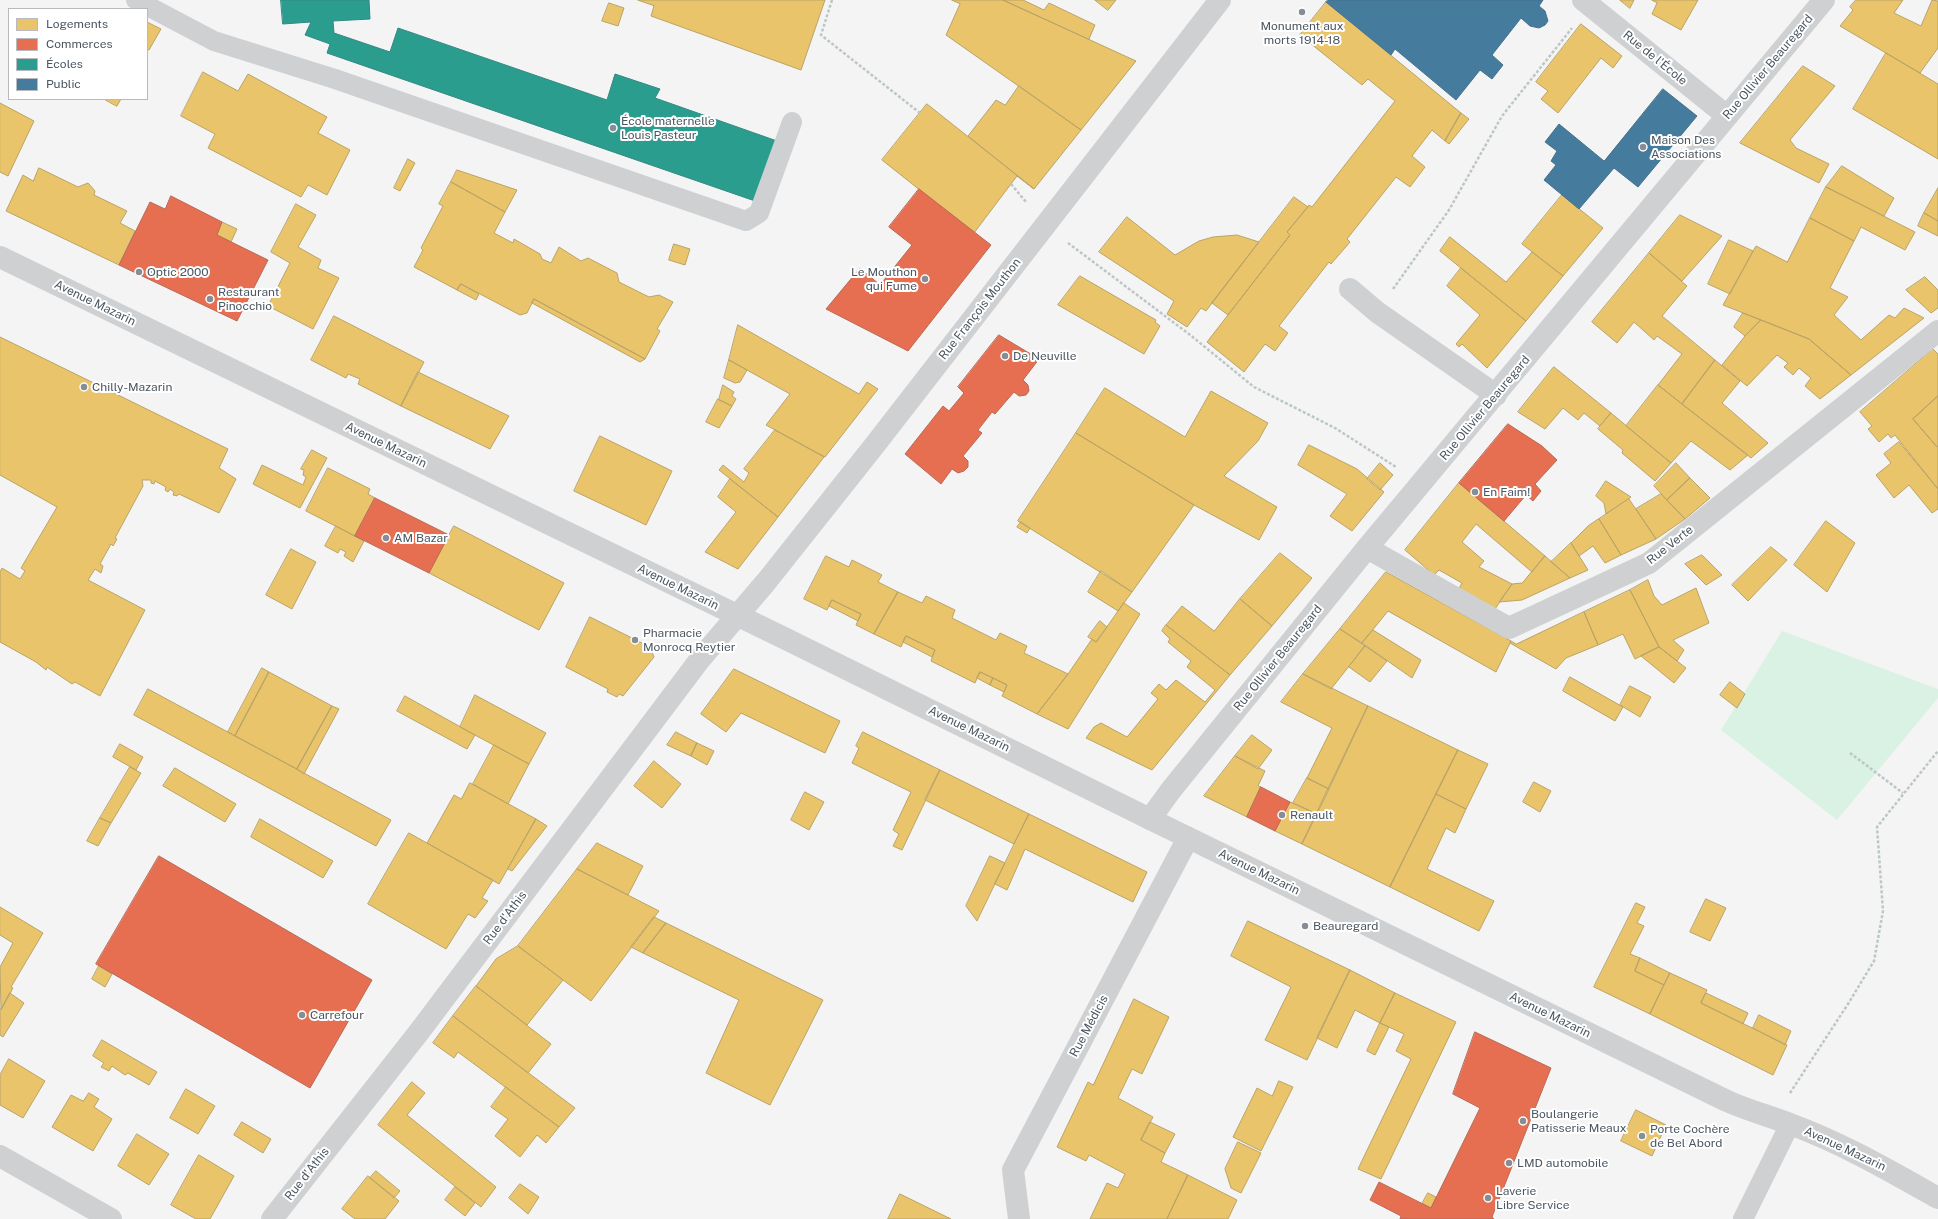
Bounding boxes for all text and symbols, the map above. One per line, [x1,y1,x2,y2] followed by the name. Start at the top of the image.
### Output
[1297,7,1307,17] marker: Monument aux morts 1914-18
[8,8,148,100] legend
[1720,12,1816,122] street label: Rue Ollivier Beauregard
[46,17,108,31] text: Logements
[1260,19,1344,47] place label: Monument aux morts 1914-18
[1620,28,1690,88] street label: Rue de l'École
[46,37,113,51] text: Commerces
[46,57,83,71] text: Écoles
[46,77,81,91] text: Public
[621,114,715,142] place label: École maternelle Louis Pasteur
[608,123,618,133] marker: École maternelle Louis Pasteur
[1651,133,1721,161] place label: Maison Des Associations
[1638,142,1648,152] marker: Maison Des Associations
[936,255,1024,363] street label: Rue François Mouthon
[147,265,209,279] place label: Optic 2000
[851,265,917,293] place label: Le Mouthon qui Fume
[134,267,144,277] marker: Optic 2000
[920,274,930,284] marker: Le Mouthon qui Fume
[52,277,138,329] street label: Avenue Mazarin
[218,285,279,313] place label: Restaurant Pinocchio
[205,294,215,304] marker: Restaurant Pinocchio
[1013,349,1076,363] place label: De Neuville
[1000,351,1010,361] marker: De Neuville
[1437,353,1533,463] street label: Rue Ollivier Beauregard
[92,380,172,394] place label: Chilly-Mazarin
[79,382,89,392] marker: Chilly-Mazarin
[343,419,429,471] street label: Avenue Mazarin
[1483,485,1530,499] place label: En Faim!
[1470,487,1480,497] marker: En Faim!
[1644,522,1696,568] street label: Rue Verte
[394,531,448,545] place label: AM Bazar
[381,533,391,543] marker: AM Bazar
[635,561,721,613] street label: Avenue Mazarin
[1231,602,1325,714] street label: Rue Ollivier Beauregard
[643,626,735,654] place label: Pharmacie Monrocq Reytier
[630,635,640,645] marker: Pharmacie Monrocq Reytier
[926,703,1012,755] street label: Avenue Mazarin
[1290,808,1333,822] place label: Renault
[1277,810,1287,820] marker: Renault
[1216,846,1302,898] street label: Avenue Mazarin
[480,888,530,948] street label: Rue d'Athis
[1313,919,1379,933] place label: Beauregard
[1300,921,1310,931] marker: Beauregard
[1507,989,1593,1041] street label: Avenue Mazarin
[1067,993,1111,1059] street label: Rue Médicis
[310,1008,364,1022] place label: Carrefour
[297,1010,307,1020] marker: Carrefour
[1531,1107,1626,1135] place label: Boulangerie Patisserie Meaux
[1518,1116,1528,1126] marker: Boulangerie Patisserie Meaux
[1650,1122,1730,1150] place label: Porte Cochère de Bel Abord
[1802,1124,1888,1174] street label: Avenue Mazarin
[1637,1131,1647,1141] marker: Porte Cochère de Bel Abord
[282,1145,332,1203] street label: Rue d'Athis
[1517,1156,1608,1170] place label: LMD automobile
[1504,1158,1514,1168] marker: LMD automobile
[1496,1184,1569,1212] place label: Laverie Libre Service
[1483,1193,1493,1203] marker: Laverie Libre Service

